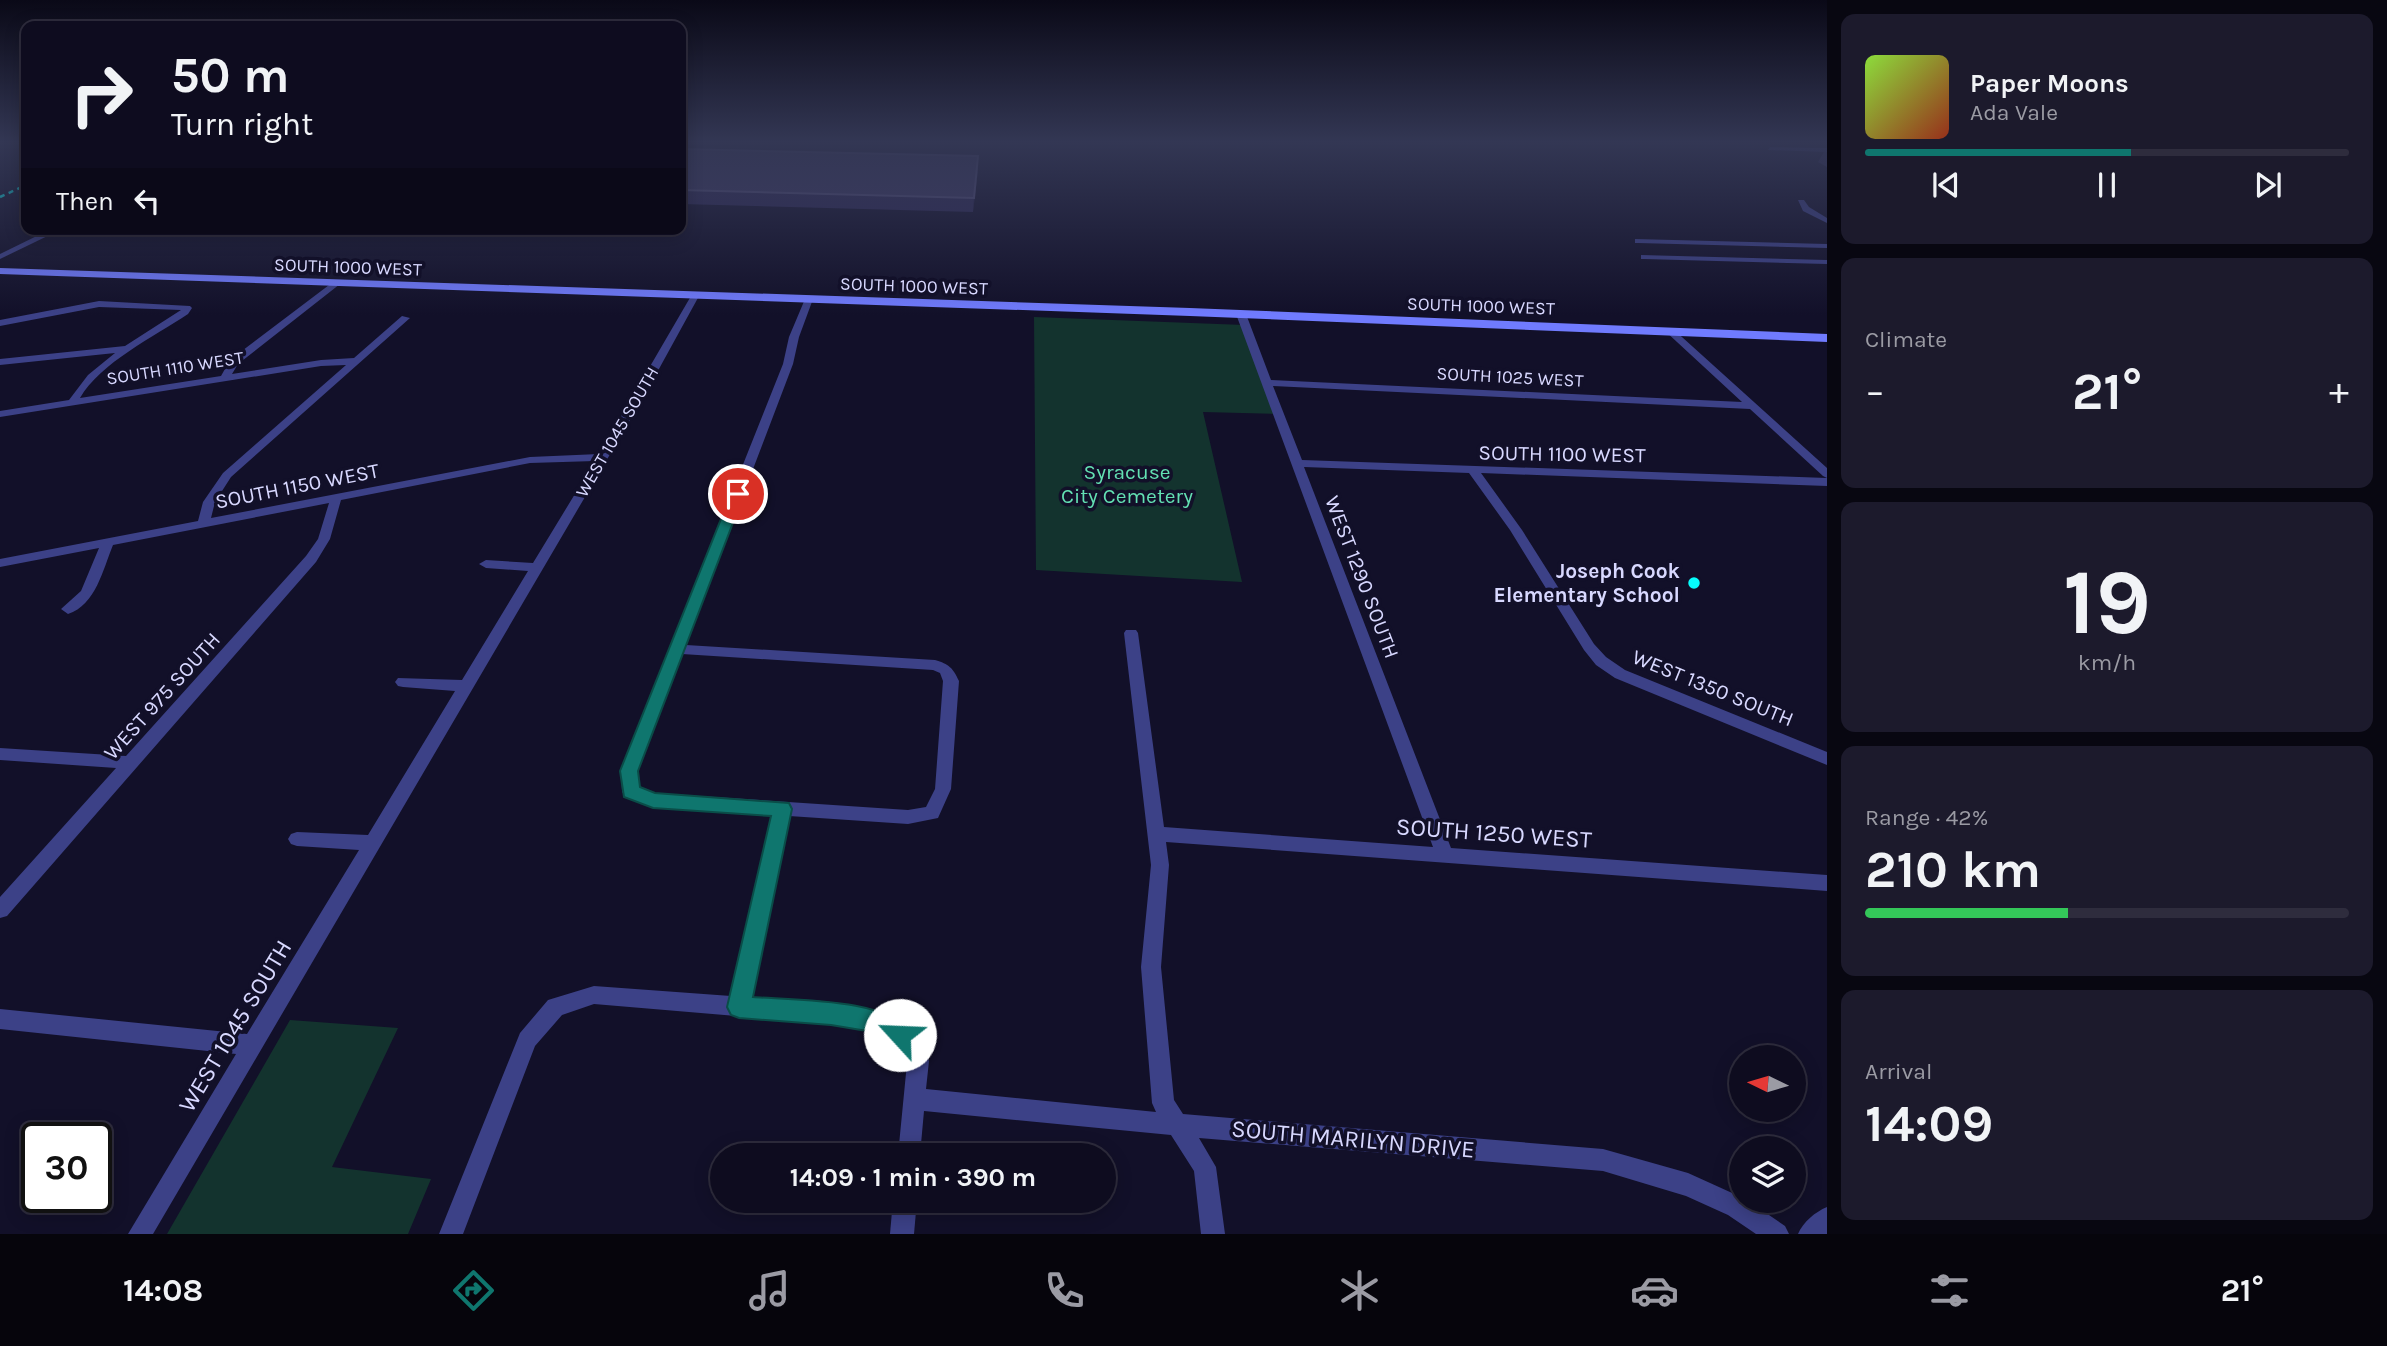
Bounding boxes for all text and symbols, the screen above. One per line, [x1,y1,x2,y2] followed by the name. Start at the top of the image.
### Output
[171,47,289,104] text: 50 m
[56,49,147,140] icon: right
[1970,68,2129,99] text: Paper Moons
[1970,99,2058,126] text: Ada Vale
[171,106,313,143] text: Turn right
[1927,166,1965,204] icon: previous
[2088,166,2126,204] icon: pause
[2249,166,2287,204] icon: next
[128,182,166,220] icon: left
[56,186,114,217] text: Then
[274,253,422,281] street label: SOUTH 1000 WEST
[840,272,988,300] street label: SOUTH 1000 WEST
[1407,292,1555,320] street label: SOUTH 1000 WEST
[1865,326,1947,353] text: Climate
[105,346,245,390] street label: SOUTH 1110 WEST
[2072,361,2142,422] text: 21°
[1436,362,1584,392] street label: SOUTH 1025 WEST
[571,363,663,501] street label: WEST 1045 SOUTH
[1865,369,1885,414] text: −
[2329,369,2349,414] text: +
[1478,441,1646,467] street label: SOUTH 1100 WEST
[213,458,381,514] street label: SOUTH 1150 WEST
[1061,460,1193,508] park label: Syracuse City Cemetery
[708,464,768,524] pin
[719,475,757,513] icon: arrive
[1320,492,1404,662] street label: WEST 1290 SOUTH
[2063,550,2151,656] text: 19
[1494,559,1681,607] place label: Joseph Cook Elementary School
[1686,575,1702,591] marker: Joseph Cook Elementary School
[99,628,225,764] street label: WEST 975 SOUTH
[1629,645,1797,731] street label: WEST 1350 SOUTH
[2078,649,2136,676] text: km/h
[1865,804,1988,831] text: Range · 42%
[1395,812,1593,854] street label: SOUTH 1250 WEST
[1865,839,2041,900] text: 210 km
[173,935,297,1117] street label: WEST 1045 SOUTH
[863,998,937,1072] position arrow
[1729,1045,1806,1122] north arrow
[1729,1045,1806,1213] map controls
[1865,1058,1932,1085] text: Arrival
[1865,1093,1993,1154] text: 14:09
[1230,1114,1476,1164] street label: SOUTH MARILYN DRIVE
[21,1122,112,1213] speed limit sign: 30
[1729,1136,1806,1213] button: layers
[790,1162,1036,1193] text: 14:09 · 1 min · 390 m
[449,1266,498,1315] icon: directions
[745,1266,794,1315] icon: music
[1040,1266,1089,1315] icon: phone
[1335,1266,1384,1315] icon: climate
[1630,1266,1679,1315] icon: car
[1925,1266,1974,1315] icon: filters
[123,1272,203,1309] text: 14:08
[2221,1272,2264,1309] text: 21°

